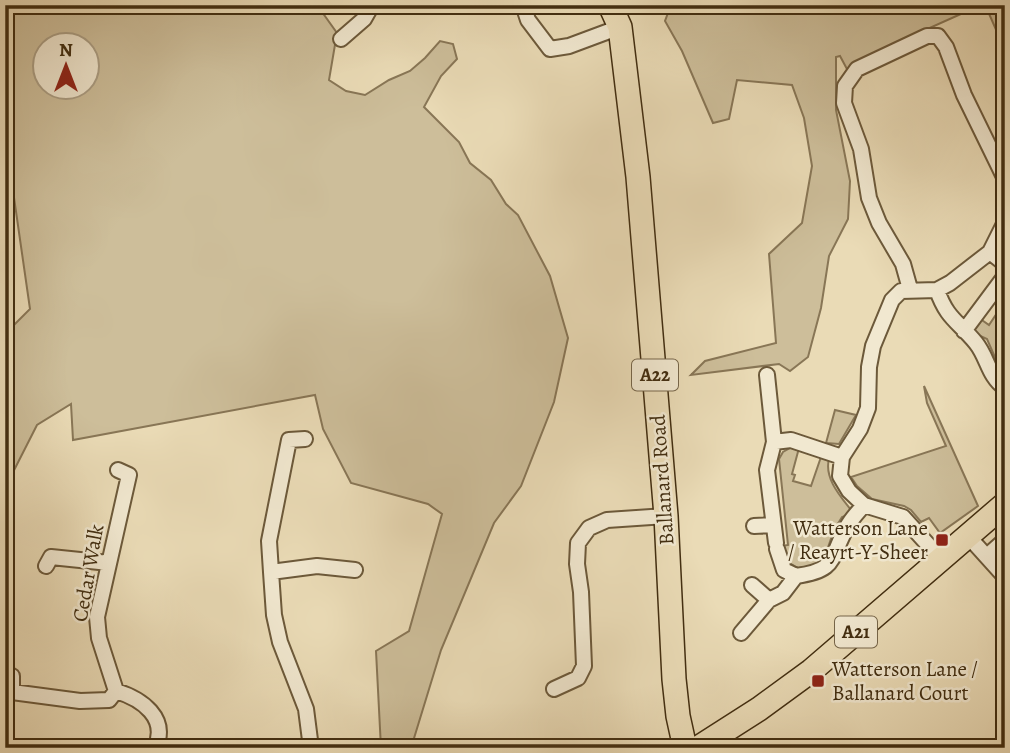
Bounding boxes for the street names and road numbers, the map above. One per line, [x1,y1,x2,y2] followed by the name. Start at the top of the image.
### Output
[632,360,678,390] road number: A22
[643,413,681,546] street label: Ballanard Road
[66,521,110,624] street label: Cedar Walk
[835,617,877,648] road number: A21

